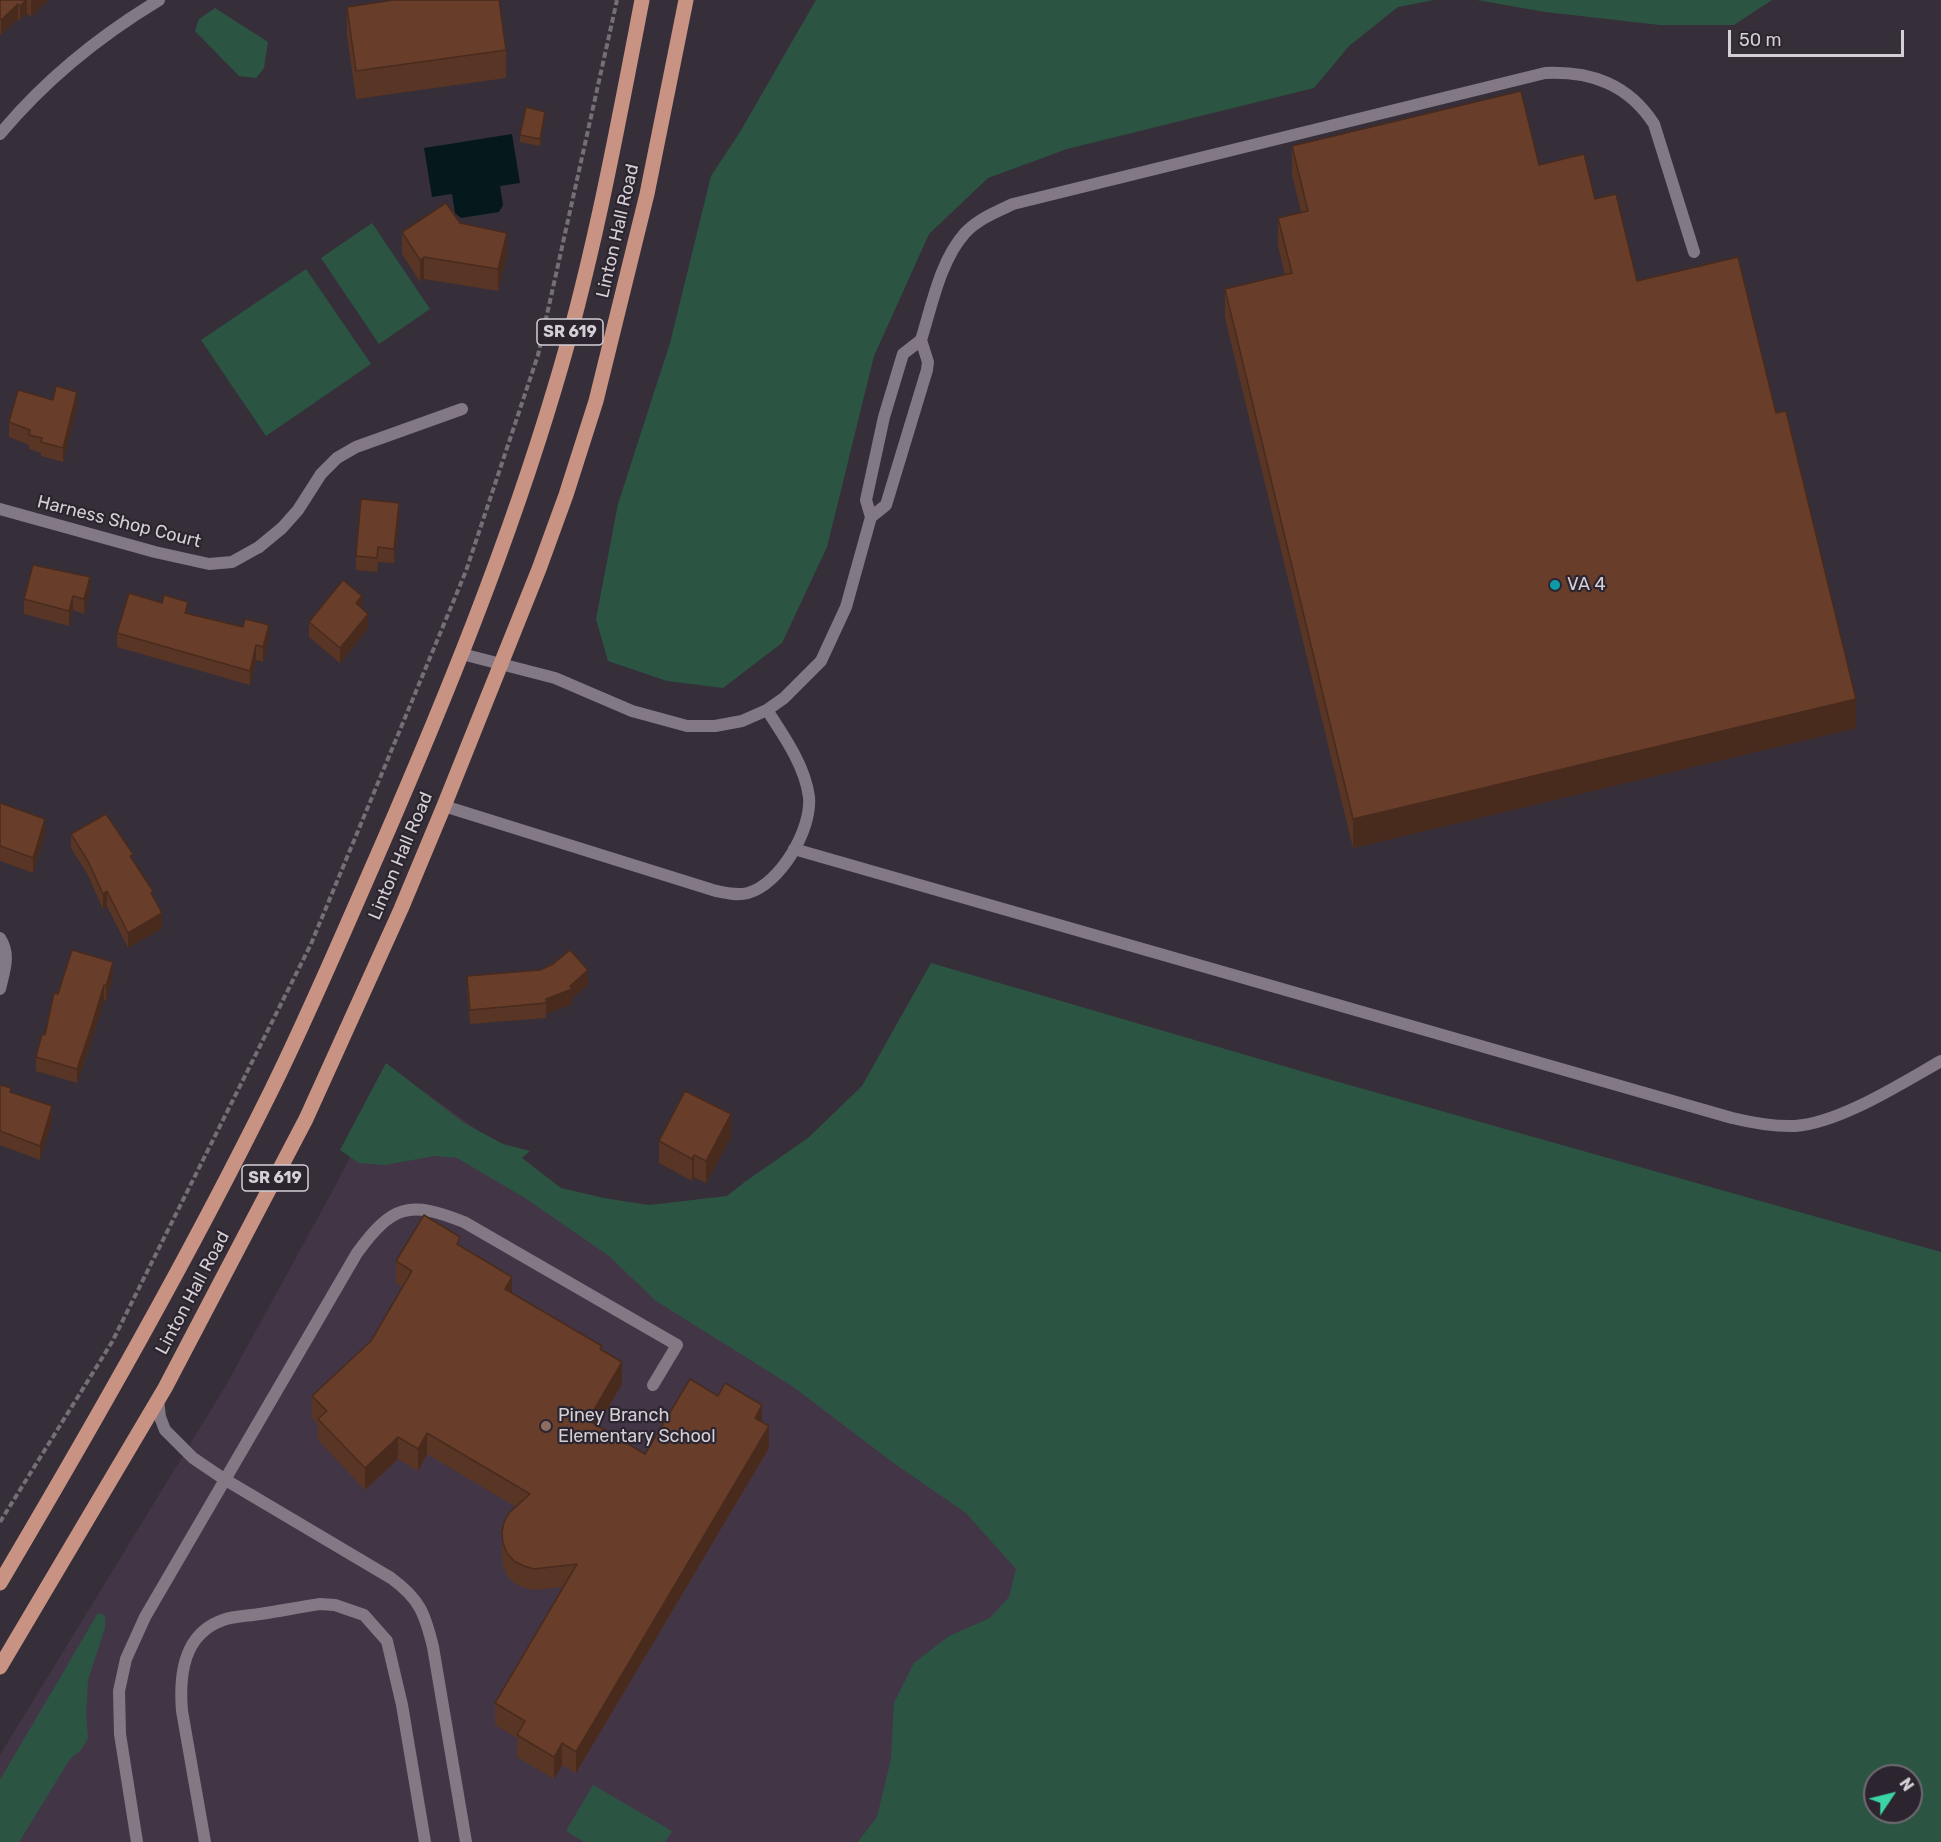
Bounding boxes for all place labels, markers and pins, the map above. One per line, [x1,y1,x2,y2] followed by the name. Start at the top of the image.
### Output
[1567,574,1606,596] place label: VA 4
[1548,578,1562,592] marker: VA 4
[558,1405,716,1448] place label: Piney Branch Elementary School
[539,1419,553,1433] marker: Piney Branch Elementary School

